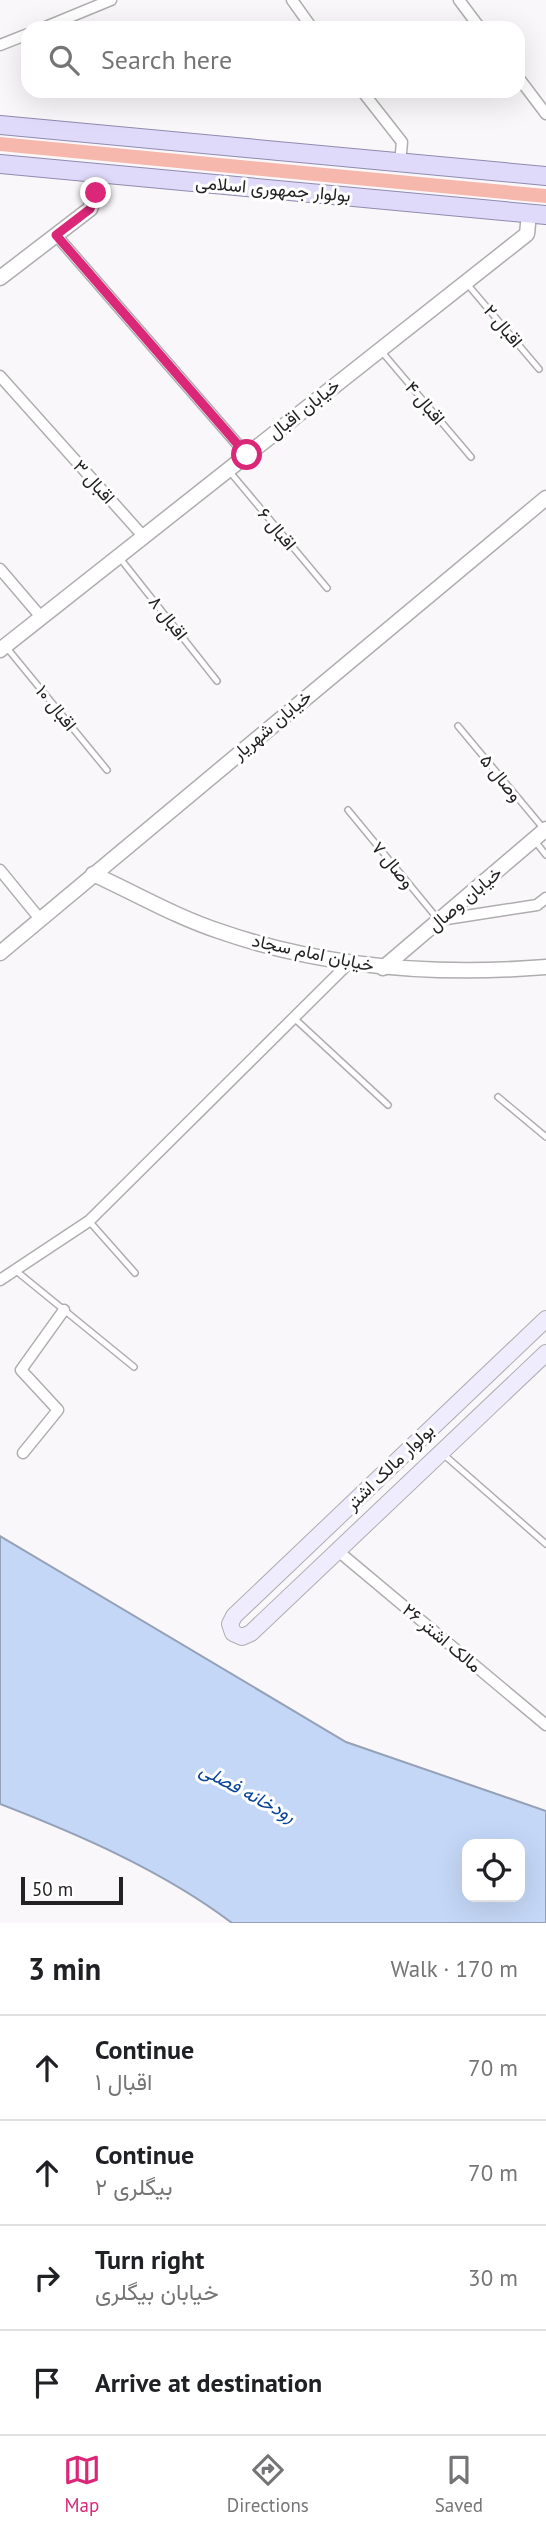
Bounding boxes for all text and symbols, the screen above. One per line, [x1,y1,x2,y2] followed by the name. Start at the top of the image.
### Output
[21,21,525,98] search box
[45,41,83,79] icon: search
[101,43,232,76] text: Search here
[195,170,352,207] street label: بولوار جمهوری اسلامی
[80,177,111,208] route end
[479,299,528,352] street label: اقبال ۲
[263,373,344,444] street label: خیابان اقبال
[401,376,450,429] street label: اقبال ۴
[231,439,262,470] route start
[69,455,120,509] street label: اقبال ۳
[253,503,302,555] street label: اقبال ۶
[144,591,193,645] street label: اقبال ۸
[31,680,82,735] street label: اقبال ۱۰
[226,685,316,765] street label: خیابان شهریار
[475,749,528,806] street label: وصال ۵
[367,836,420,893] street label: وصال ۷
[423,861,506,936] street label: خیابان وصال
[250,928,376,978] street label: خیابان امام سجاد
[340,1419,439,1515] street label: بولوار مالک اشتر
[398,1598,486,1677] street label: مالک اشتر ۲۶
[196,1757,301,1828] water label: رودخانه فصلی
[462,1839,525,1902] map controls
[462,1839,525,1902] button: locate
[21,1874,122,1906] scale bar
[32,1877,73,1901] text: 50 m
[28,1949,101,1988] text: 3 min
[391,1954,518,1983] text: Walk · 170 m
[95,2033,194,2066] text: Continue
[28,2049,66,2087] icon: ahead
[468,2053,518,2082] text: 70 m
[95,2067,152,2096] text: اقبال ۱
[95,2138,194,2171] text: Continue
[28,2154,66,2192] icon: ahead
[468,2158,518,2187] text: 70 m
[95,2172,173,2201] text: بیگلری ۲
[95,2243,204,2276] text: Turn right
[28,2259,66,2297] icon: right
[468,2263,518,2292] text: 30 m
[95,2277,219,2306] text: خیابان بیگلری
[28,2364,66,2402] icon: arrive
[95,2366,322,2399] text: Arrive at destination
[63,2451,101,2517] tab: Map
[227,2451,309,2517] tab: Directions
[435,2451,483,2517] tab: Saved

